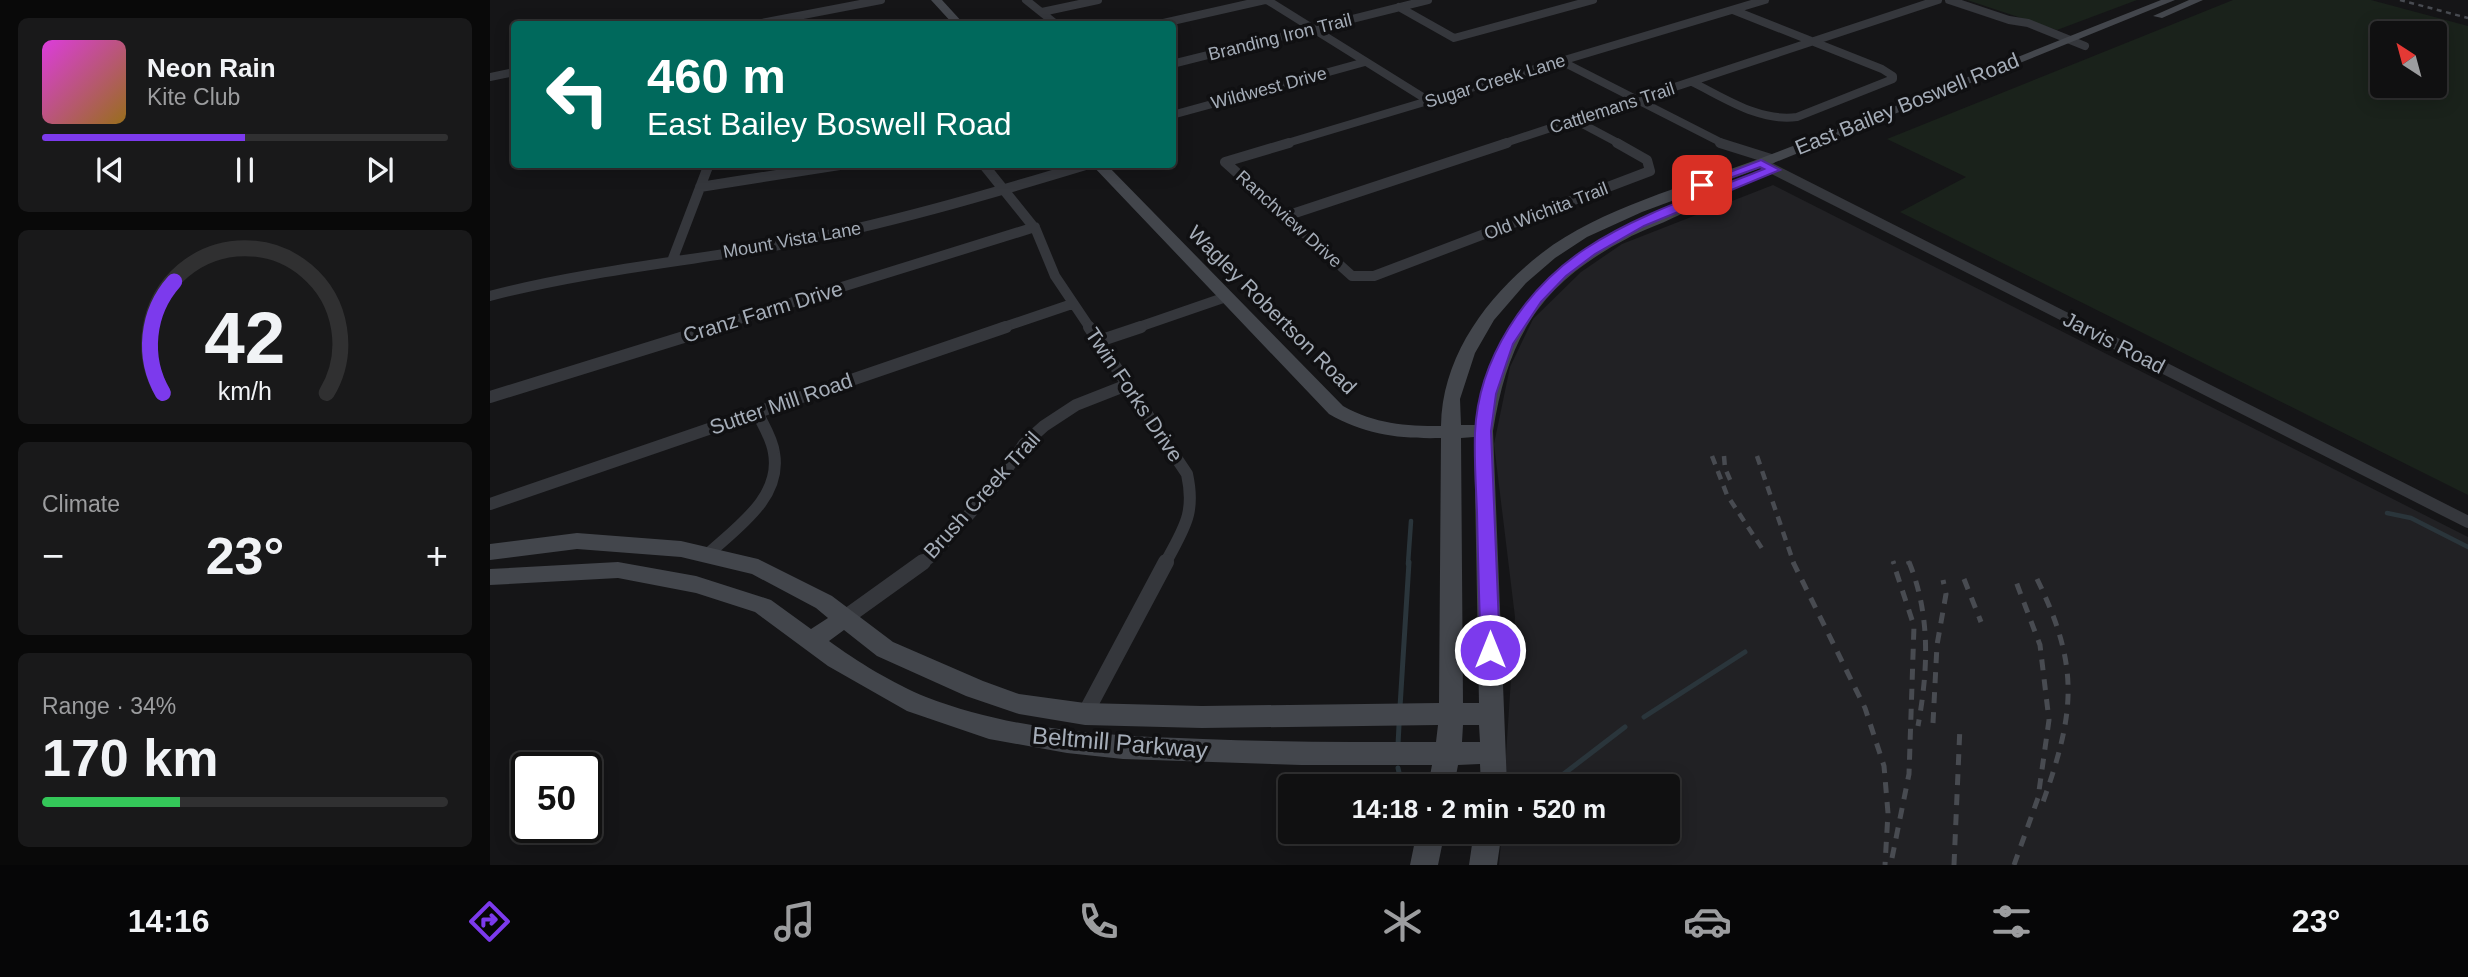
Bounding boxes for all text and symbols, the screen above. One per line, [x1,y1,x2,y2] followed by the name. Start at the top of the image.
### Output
[1206,10,1354,64] street label: Branding Iron Trail
[2370,21,2446,98] north arrow
[2370,21,2447,98] map controls
[1792,48,2022,159] street label: East Bailey Boswell Road
[532,49,623,140] icon: left
[647,49,786,103] text: 460 m
[1422,50,1568,112] street label: Sugar Creek Lane
[147,53,276,83] text: Neon Rain
[1209,63,1329,113] street label: Wildwest Drive
[1547,78,1677,138] street label: Cattlemans Trail
[147,84,240,110] text: Kite Club
[647,106,1012,142] text: East Bailey Boswell Road
[91,151,129,189] icon: previous
[226,151,264,189] icon: pause
[361,151,399,189] icon: next
[1672,155,1732,215] pin
[1232,166,1346,272] street label: Ranchview Drive
[1683,166,1721,204] icon: arrive
[1481,178,1611,244] street label: Old Wichita Trail
[721,218,863,262] street label: Mount Vista Lane
[1184,221,1361,398] street label: Wagley Robertson Road
[680,276,845,347] street label: Cranz Farm Drive
[205,297,285,378] text: 42
[2060,307,2169,378] street label: Jarvis Road
[1081,323,1188,466] street label: Twin Forks Drive
[706,368,855,439] street label: Sutter Mill Road
[218,376,272,404] text: km/h
[919,427,1044,563] street label: Brush Creek Trail
[42,491,120,517] text: Climate
[206,527,284,585] text: 23°
[42,535,64,577] text: −
[426,535,448,577] text: +
[1453,613,1527,687] position arrow
[42,693,176,719] text: Range · 34%
[1031,721,1209,764] street label: Beltmill Parkway
[42,729,218,787] text: 170 km
[511,752,602,843] speed limit sign: 50
[1352,794,1606,824] text: 14:18 · 2 min · 520 m
[465,897,514,946] icon: directions
[770,897,819,946] icon: music
[1074,897,1123,946] icon: phone
[1378,897,1427,946] icon: climate
[1683,897,1732,946] icon: car
[1987,897,2036,946] icon: filters
[128,903,210,939] text: 14:16
[2292,903,2340,939] text: 23°

